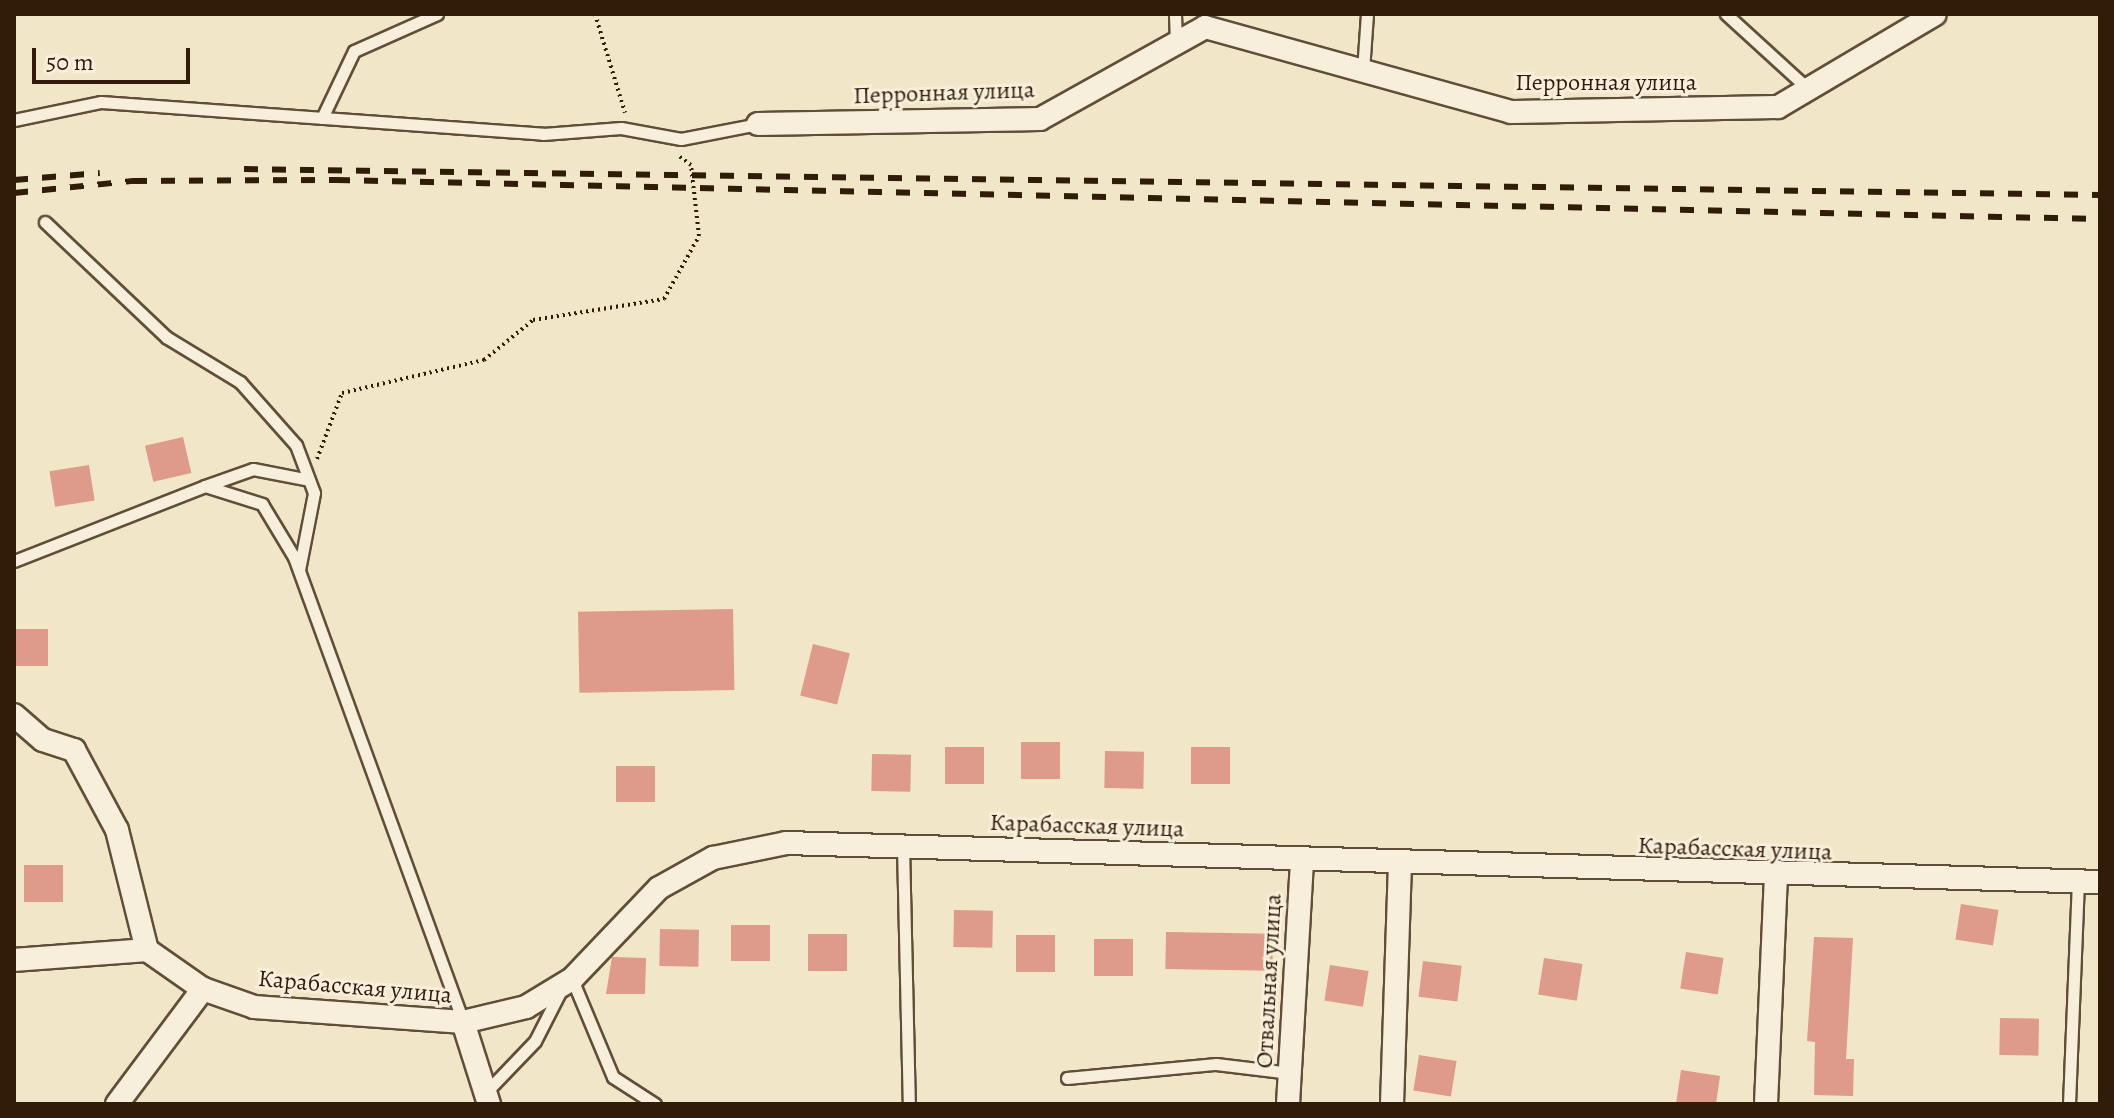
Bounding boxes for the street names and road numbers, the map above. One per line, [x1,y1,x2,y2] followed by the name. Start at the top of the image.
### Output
[1515,69,1697,97] street label: Перронная улица
[853,75,1035,111] street label: Перронная улица
[989,808,1185,844] street label: Карабасская улица
[1637,831,1833,867] street label: Карабасская улица
[1250,893,1288,1069] street label: Отвальная улица
[257,964,453,1010] street label: Карабасская улица

